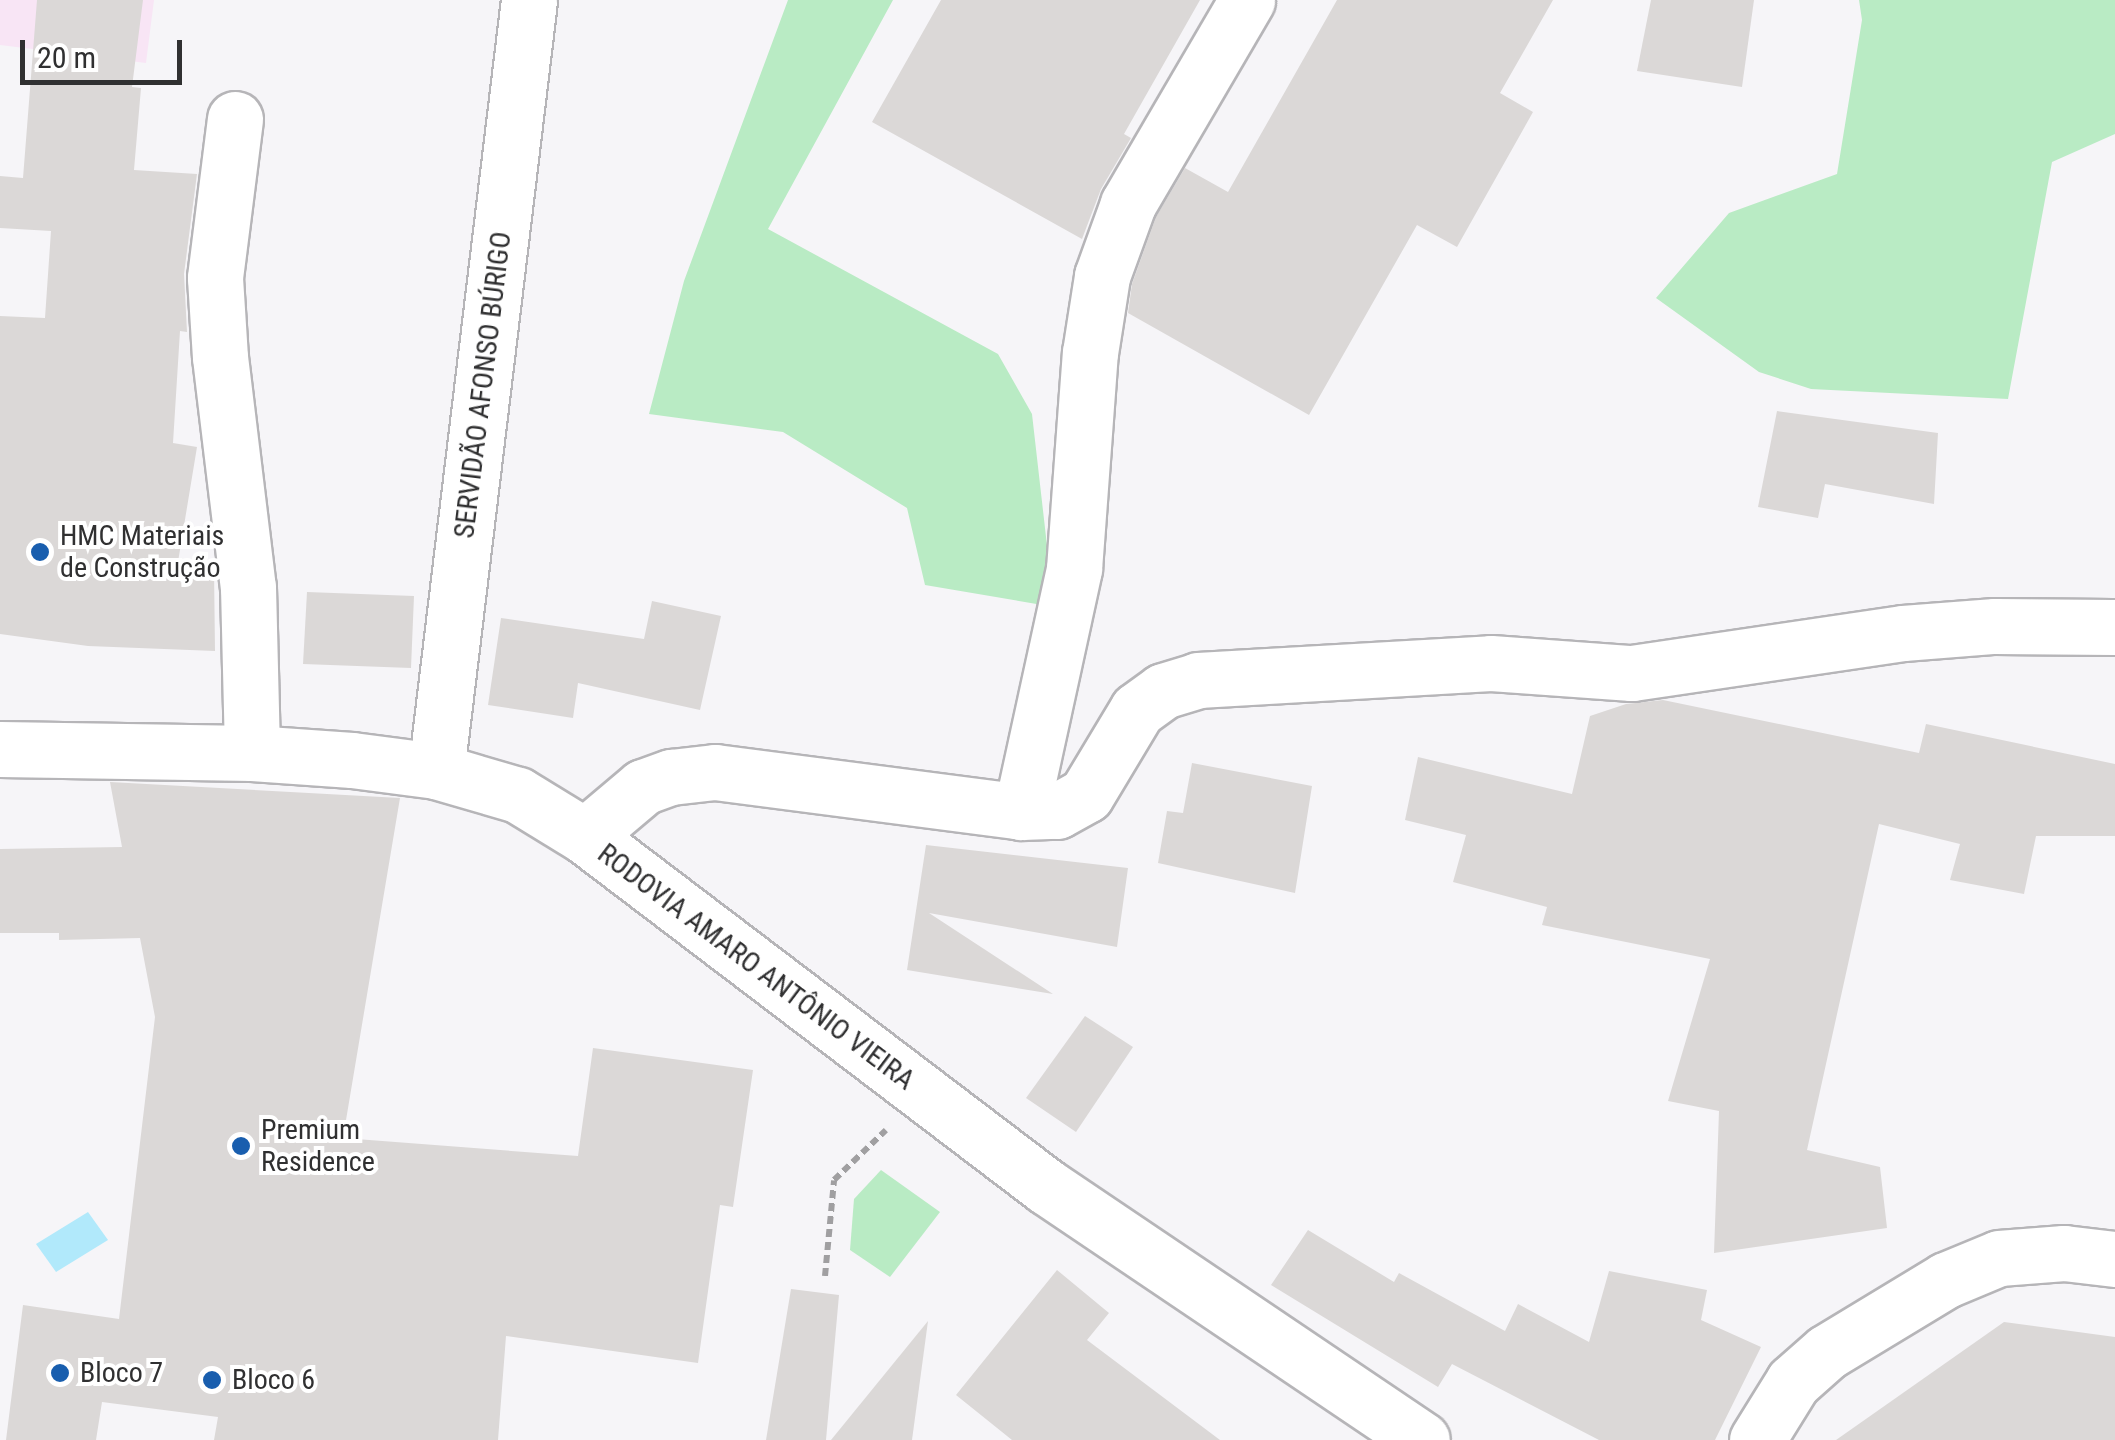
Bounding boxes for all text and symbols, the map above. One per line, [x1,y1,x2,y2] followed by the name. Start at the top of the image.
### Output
[25,20,188,82] scale bar
[37,40,96,75] text: 20 m
[448,230,518,540] street label: SERVIDÃO AFONSO BÚRIGO
[60,519,224,585] place label: HMC Materiais de Construção
[29,541,51,563] marker: HMC Materiais de Construção
[591,837,921,1097] street label: RODOVIA AMARO ANTÔNIO VIEIRA
[261,1113,375,1179] place label: Premium Residence
[230,1135,252,1157] marker: Premium Residence
[80,1356,163,1390] place label: Bloco 7
[49,1362,71,1384] marker: Bloco 7
[232,1363,315,1397] place label: Bloco 6
[201,1369,223,1391] marker: Bloco 6

